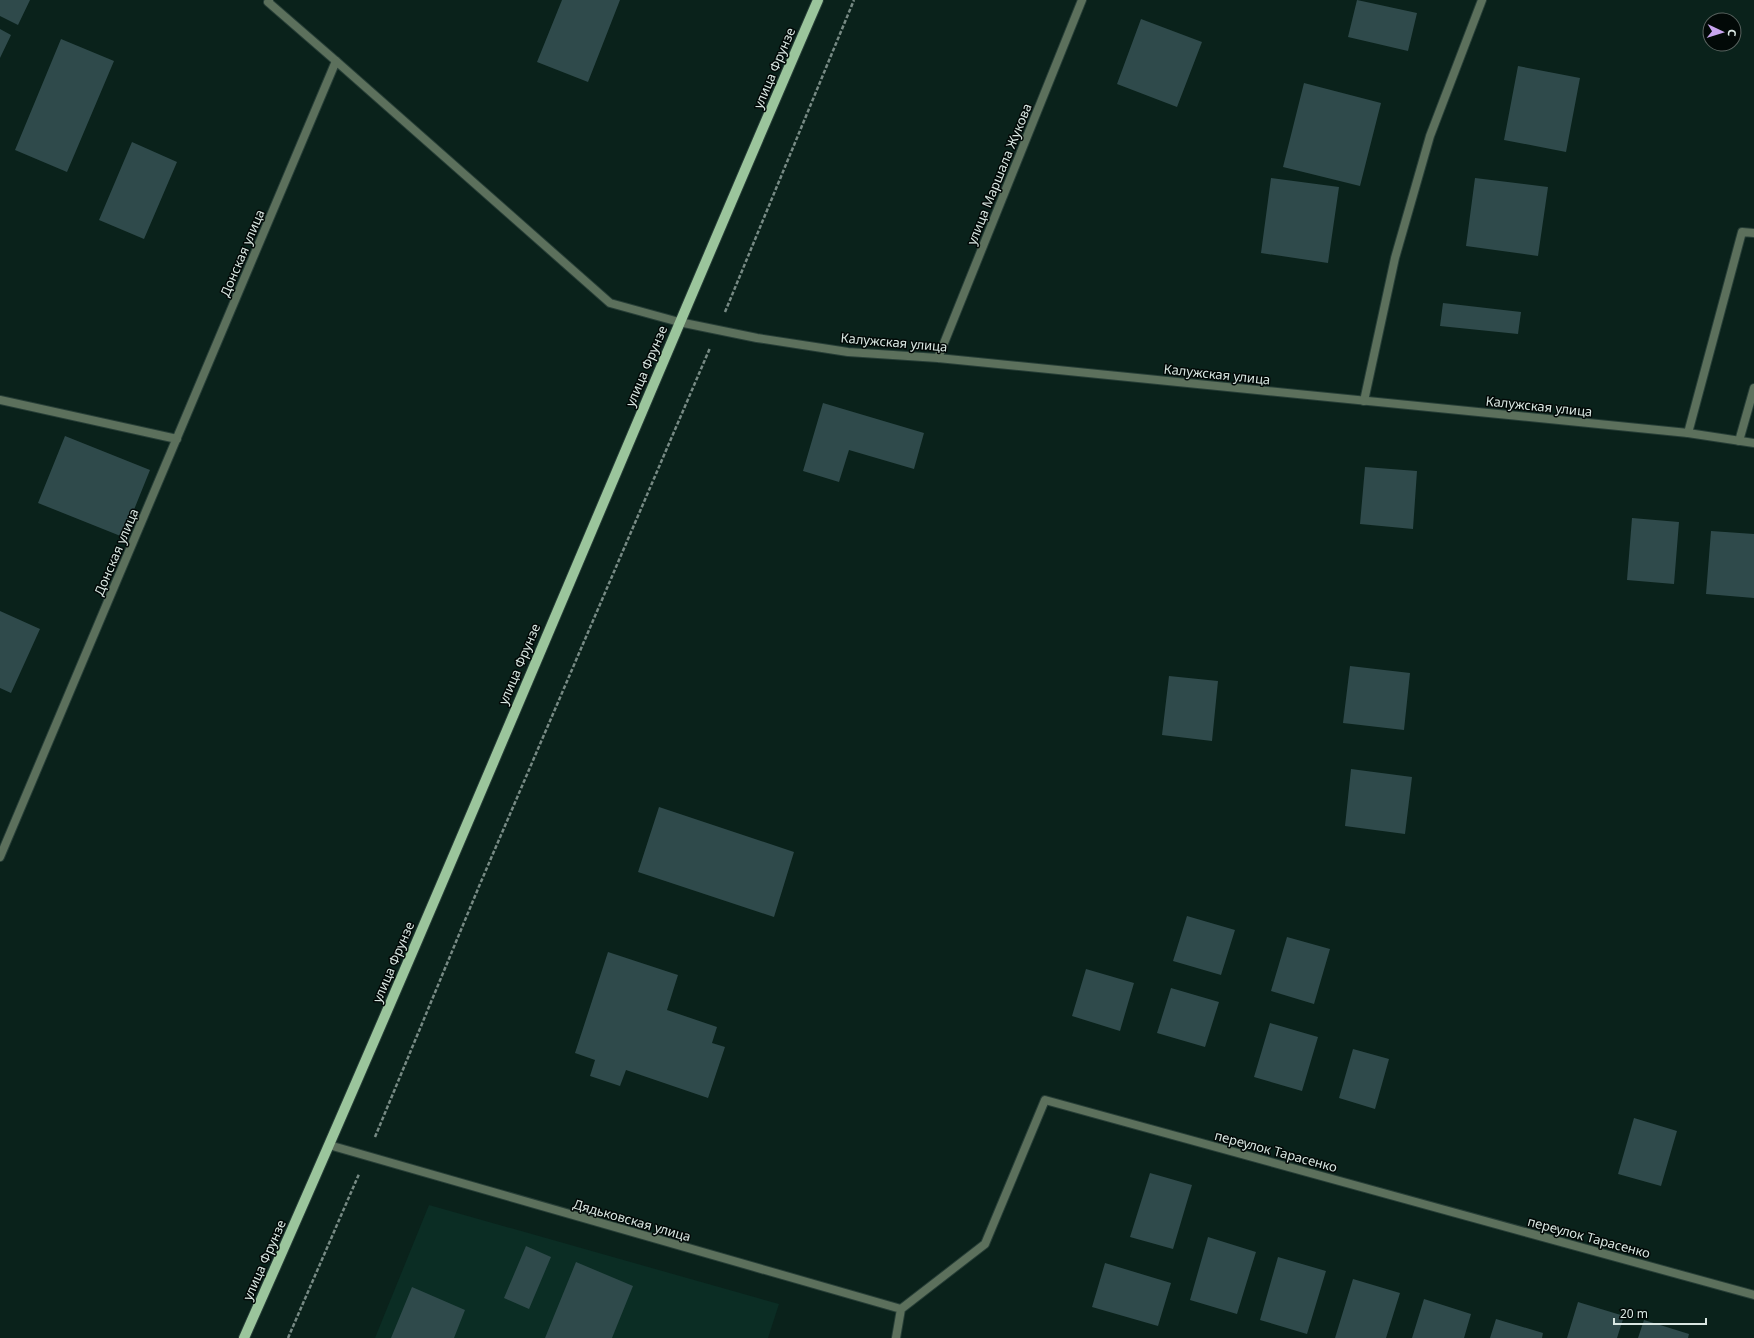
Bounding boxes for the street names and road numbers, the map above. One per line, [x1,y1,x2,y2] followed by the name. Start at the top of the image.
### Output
[749,25,799,111] street label: улица Фрунзе
[962,100,1036,248] street label: улица Маршала Жукова
[216,207,268,299] street label: Донская улица
[621,323,671,409] street label: улица Фрунзе
[840,328,948,356] street label: Калужская улица
[1163,359,1271,389] street label: Калужская улица
[1485,391,1593,421] street label: Калужская улица
[90,506,142,598] street label: Донская улица
[494,621,544,707] street label: улица Фрунзе
[368,919,418,1005] street label: улица Фрунзе
[1213,1126,1340,1176] street label: переулок Тарасенко
[571,1195,693,1245] street label: Дядьковская улица
[1526,1212,1653,1262] street label: переулок Тарасенко
[238,1217,290,1303] street label: улица Фрунзе

